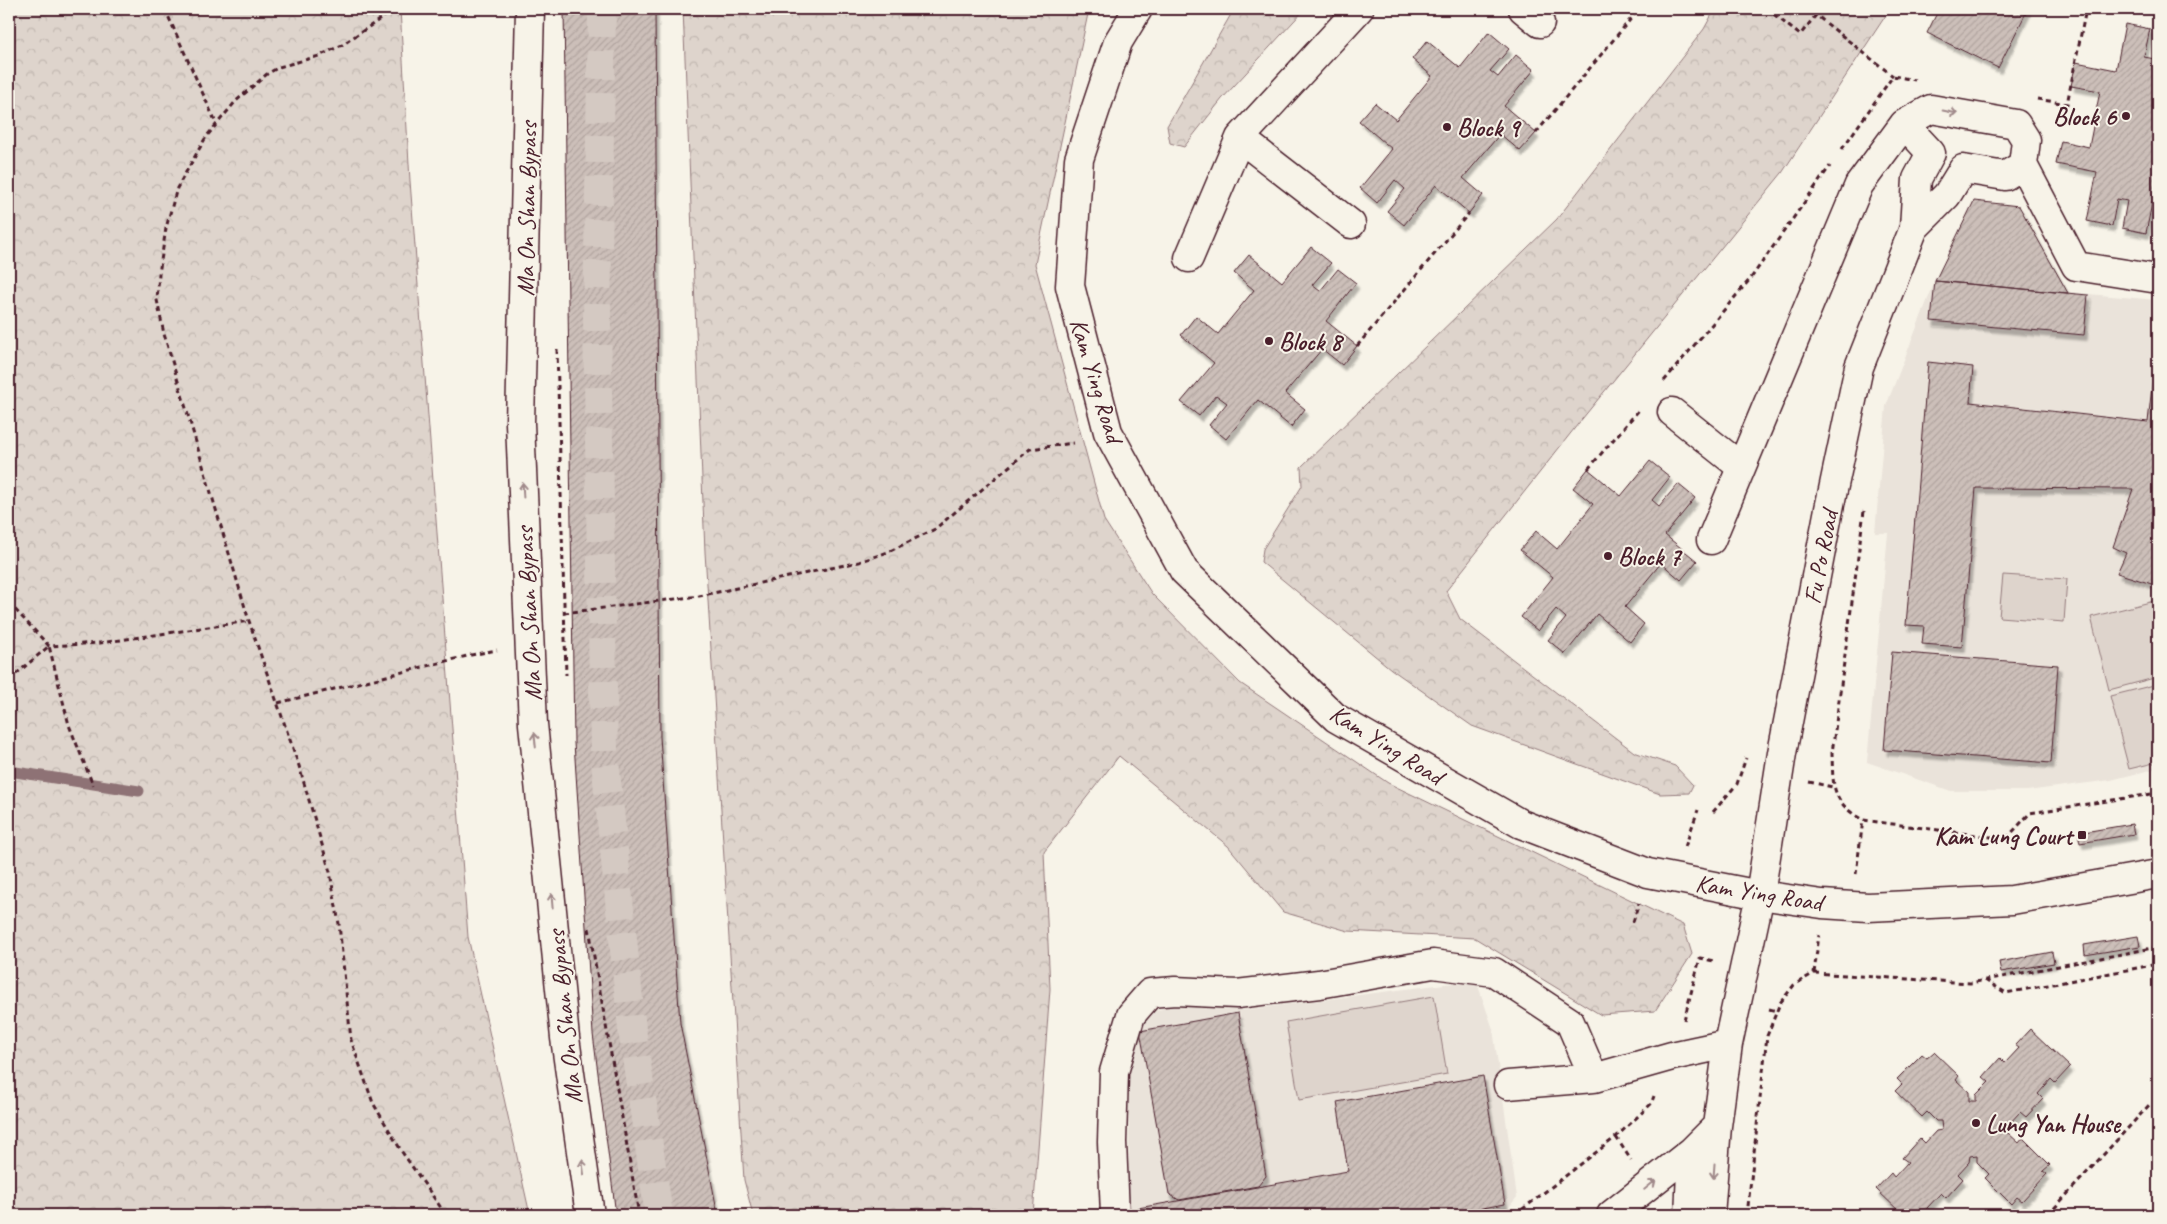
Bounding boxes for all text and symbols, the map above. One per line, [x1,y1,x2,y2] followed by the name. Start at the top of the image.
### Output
[2053,101,2118,133] place label: Block 6
[1941,108,1957,117] one-way arrow
[2120,110,2132,122] marker: Block 6
[1457,112,1522,144] place label: Block 9
[509,119,545,296] street label: Ma On Shan Bypass
[1441,121,1453,133] marker: Block 9
[1062,315,1131,450] street label: Kam Ying Road
[1279,326,1344,358] place label: Block 8
[1263,335,1275,347] marker: Block 8
[518,482,527,498] one-way arrow
[1796,504,1846,607] street label: Fu Po Road
[508,524,550,702] street label: Ma On Shan Bypass
[1618,541,1683,573] place label: Block 7
[1602,550,1614,562] marker: Block 7
[1324,697,1453,794] street label: Kam Ying Road
[530,732,540,748] one-way arrow
[1934,820,2075,852] place label: Kam Lung Court
[2076,829,2088,841] marker: Kam Lung Court
[1693,867,1829,919] street label: Kam Ying Road
[547,894,556,910] one-way arrow
[540,926,590,1105] street label: Ma On Shan Bypass
[1986,1108,2122,1140] place label: Lung Yan House
[1970,1117,1982,1129] marker: Lung Yan House
[578,1159,588,1175] one-way arrow
[1709,1162,1718,1178] one-way arrow
[1643,1180,1656,1191] one-way arrow

